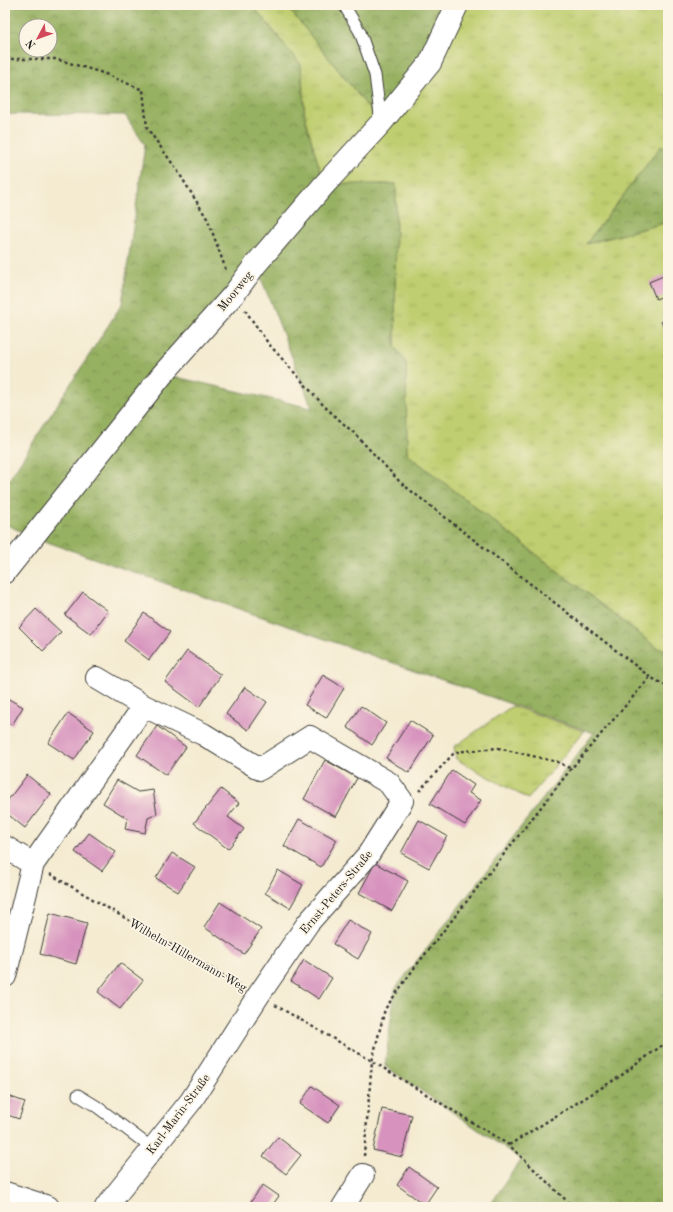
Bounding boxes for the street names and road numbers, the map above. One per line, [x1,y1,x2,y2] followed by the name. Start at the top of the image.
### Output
[216,269,256,314] street label: Moorweg
[298,848,375,937] street label: Ernst-Peters-Straße
[126,917,249,995] street label: Wilhelm-Hillermann-Weg
[145,1072,213,1157] street label: Karl-Marin-Straße

